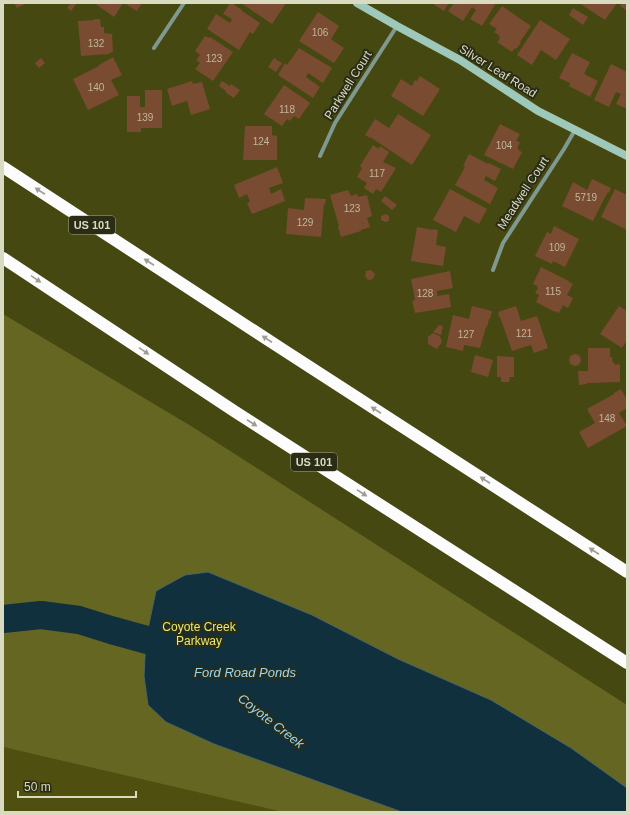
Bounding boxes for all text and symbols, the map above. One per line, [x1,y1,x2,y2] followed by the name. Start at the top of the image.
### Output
[312,27,329,38] house number: 106
[88,38,105,49] house number: 132
[457,42,539,100] street label: Silver Leaf Road
[321,48,375,122] street label: Parkwell Court
[206,53,223,64] house number: 123
[88,82,105,93] house number: 140
[279,104,295,115] house number: 118
[137,112,154,123] house number: 139
[253,136,270,147] house number: 124
[496,140,513,151] house number: 104
[494,154,552,232] street label: Meadwell Court
[369,168,385,179] house number: 117
[35,187,45,195] one-way arrow
[575,192,598,203] house number: 5719
[344,203,361,214] house number: 123
[69,216,115,234] road number: US 101
[297,217,314,228] house number: 129
[549,242,566,253] house number: 109
[144,258,154,266] one-way arrow
[30,275,41,283] one-way arrow
[545,286,561,297] house number: 115
[417,288,434,299] house number: 128
[516,328,533,339] house number: 121
[458,329,475,340] house number: 127
[262,335,272,343] one-way arrow
[139,347,149,355] one-way arrow
[371,406,381,414] one-way arrow
[599,413,616,424] house number: 148
[247,419,257,427] one-way arrow
[291,453,337,471] road number: US 101
[479,477,491,484] one-way arrow
[357,489,367,497] one-way arrow
[589,547,599,555] one-way arrow
[162,620,237,648] park label: Coyote Creek Parkway
[194,665,296,680] water label: Ford Road Ponds
[235,691,308,752] water label: Coyote Creek
[18,773,136,799] scale bar
[24,780,51,794] text: 50 m

